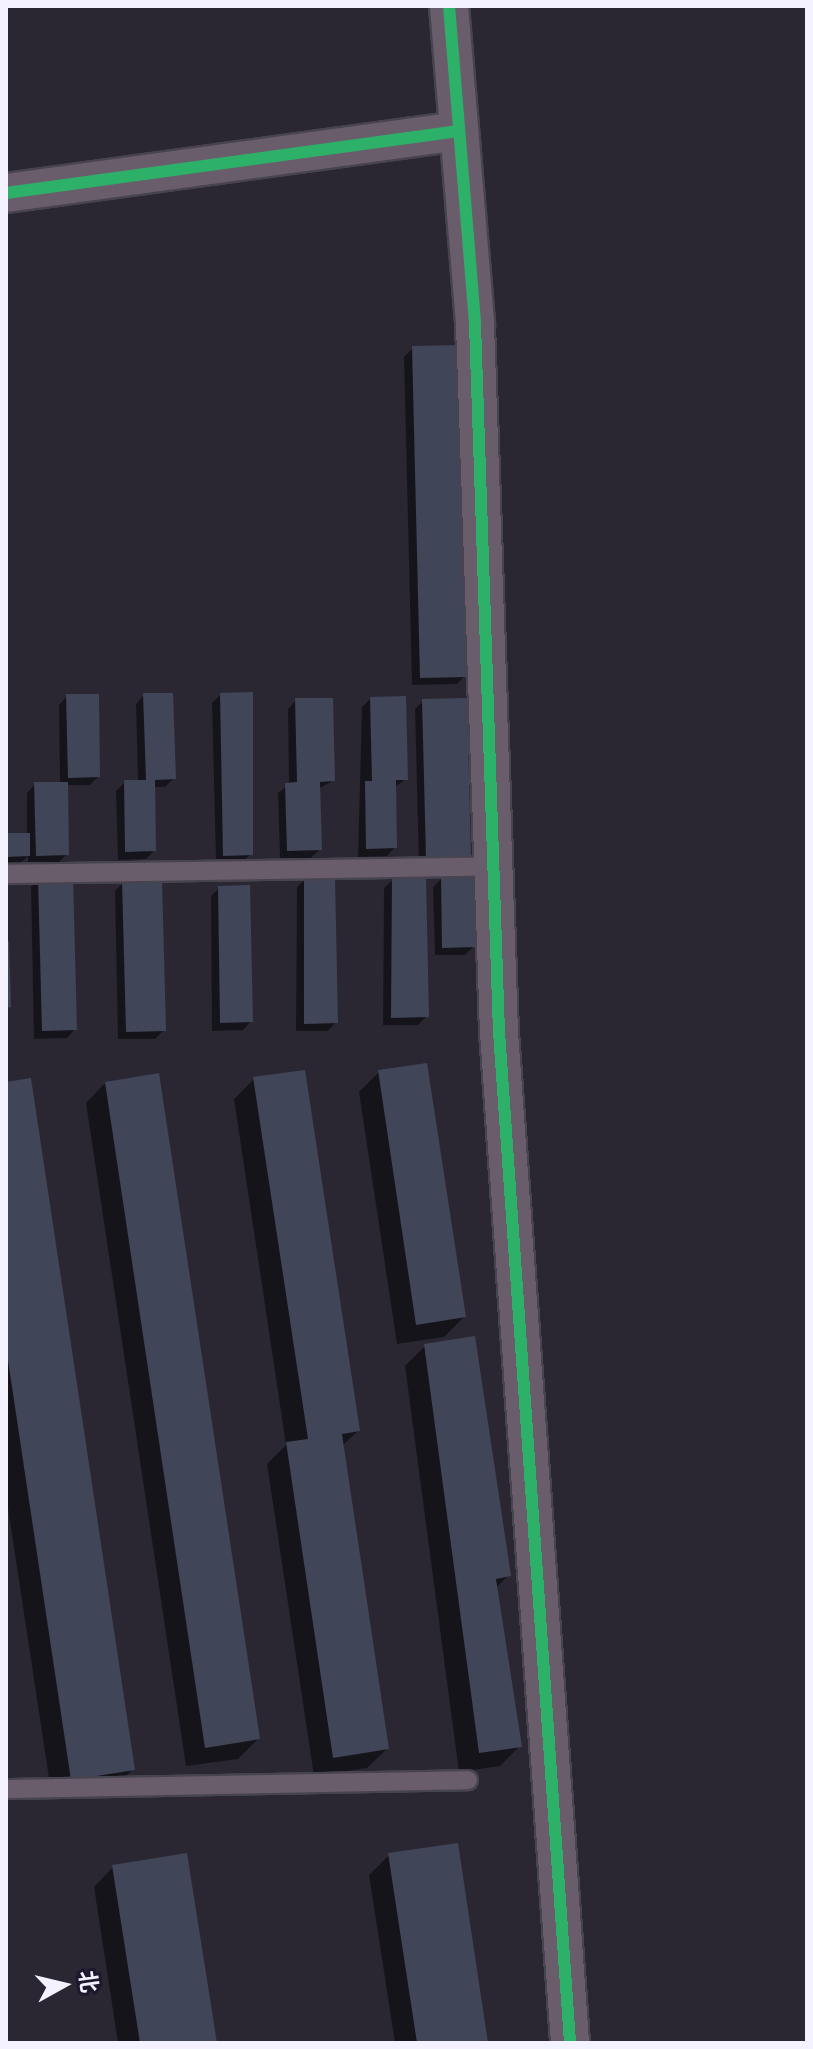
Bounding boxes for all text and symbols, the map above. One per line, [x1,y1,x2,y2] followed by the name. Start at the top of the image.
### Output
[24,1945,104,2025] north arrow
[70,1969,105,1995] text: 北

